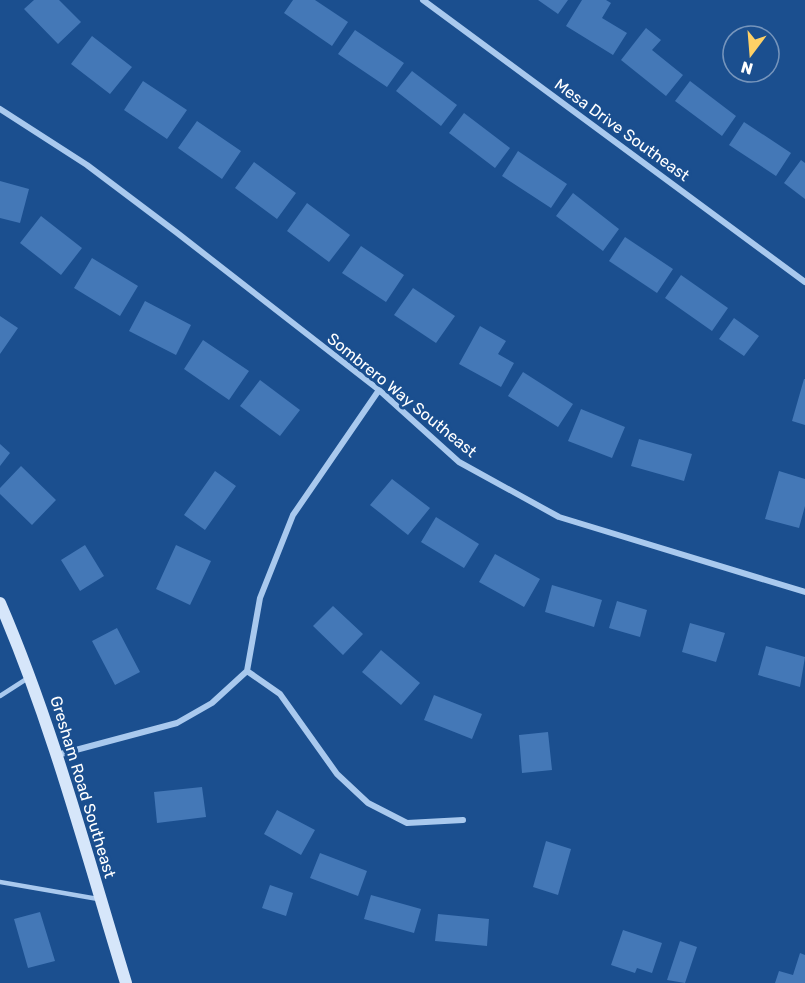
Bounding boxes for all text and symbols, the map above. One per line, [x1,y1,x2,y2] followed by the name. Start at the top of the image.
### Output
[721,24,781,84] north arrow
[739,57,755,79] text: N
[551,75,693,185] street label: Mesa Drive Southeast
[323,329,481,461] street label: Sombrero Way Southeast
[46,694,120,880] street label: Gresham Road Southeast

